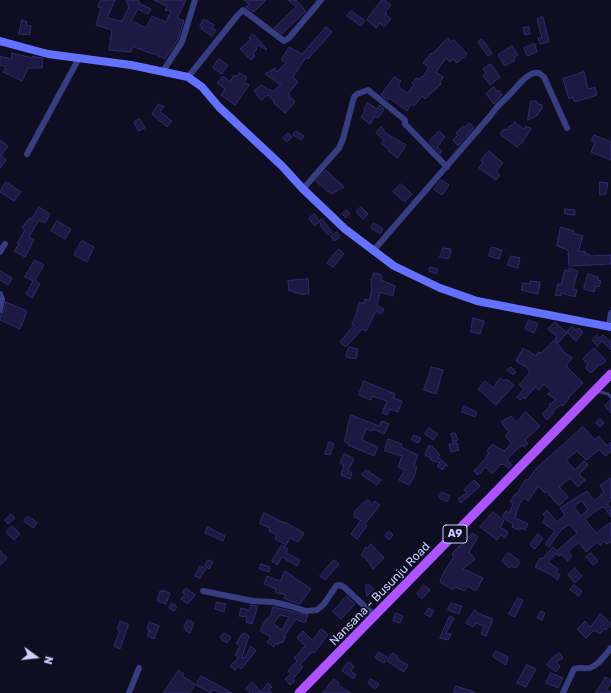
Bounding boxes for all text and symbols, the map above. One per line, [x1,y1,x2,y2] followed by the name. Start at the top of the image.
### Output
[443,525,467,543] road number: A9
[327,539,433,649] street label: Nansana - Busunju Road
[16,637,56,677] north arrow
[41,655,55,666] text: N

